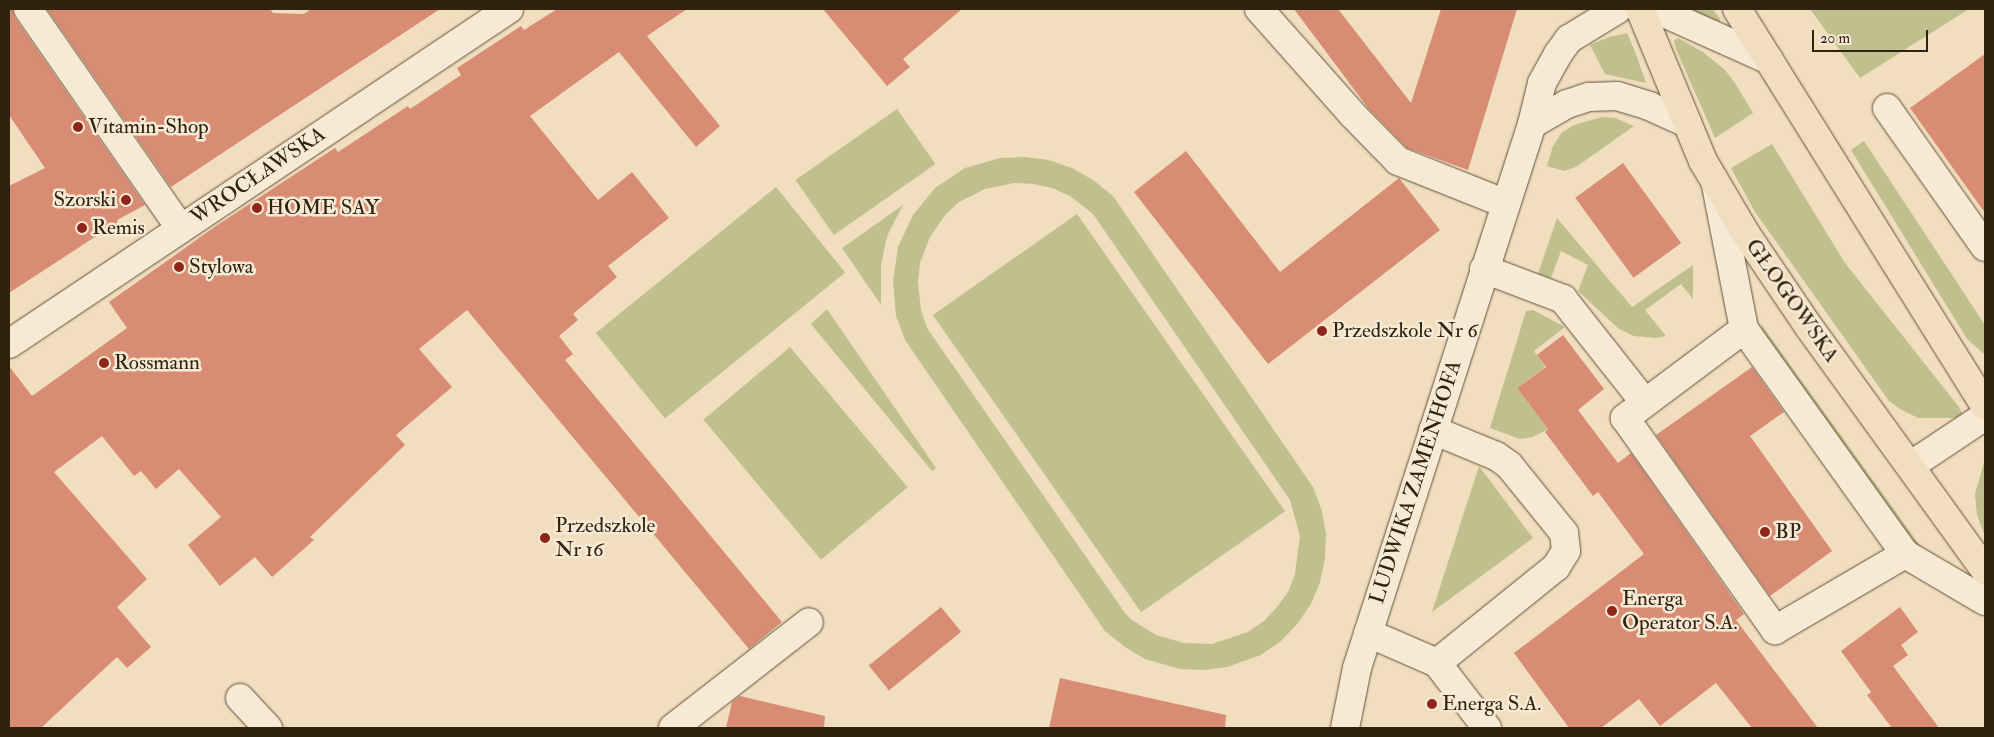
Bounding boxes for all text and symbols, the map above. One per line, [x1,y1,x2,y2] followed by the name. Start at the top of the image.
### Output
[1814,20,1930,52] scale bar
[1820,29,1850,48] text: 20 m
[88,114,209,140] place label: Vitamin-Shop
[72,121,84,133] marker: Vitamin-Shop
[186,122,330,230] street label: WROCŁAWSKA
[53,187,116,213] place label: Szorski
[120,194,132,206] marker: Szorski
[267,195,380,221] place label: HOME SAY
[251,202,263,214] marker: HOME SAY
[92,215,145,241] place label: Remis
[76,222,88,234] marker: Remis
[1740,234,1844,368] street label: GŁOGOWSKA
[189,254,253,280] place label: Stylowa
[173,261,185,273] marker: Stylowa
[1332,318,1478,344] place label: Przedszkole Nr 6
[1316,325,1328,337] marker: Przedszkole Nr 6
[114,350,200,376] place label: Rossmann
[98,357,110,369] marker: Rossmann
[1365,357,1467,607] street label: LUDWIKA ZAMENHOFA
[555,513,655,563] place label: Przedszkole Nr 16
[1775,519,1801,545] place label: BP
[1759,526,1771,538] marker: BP
[539,532,551,544] marker: Przedszkole Nr 16
[1622,586,1738,636] place label: Energa Operator S.A.
[1606,605,1618,617] marker: Energa Operator S.A.
[1442,691,1541,717] place label: Energa S.A.
[1426,698,1438,710] marker: Energa S.A.

